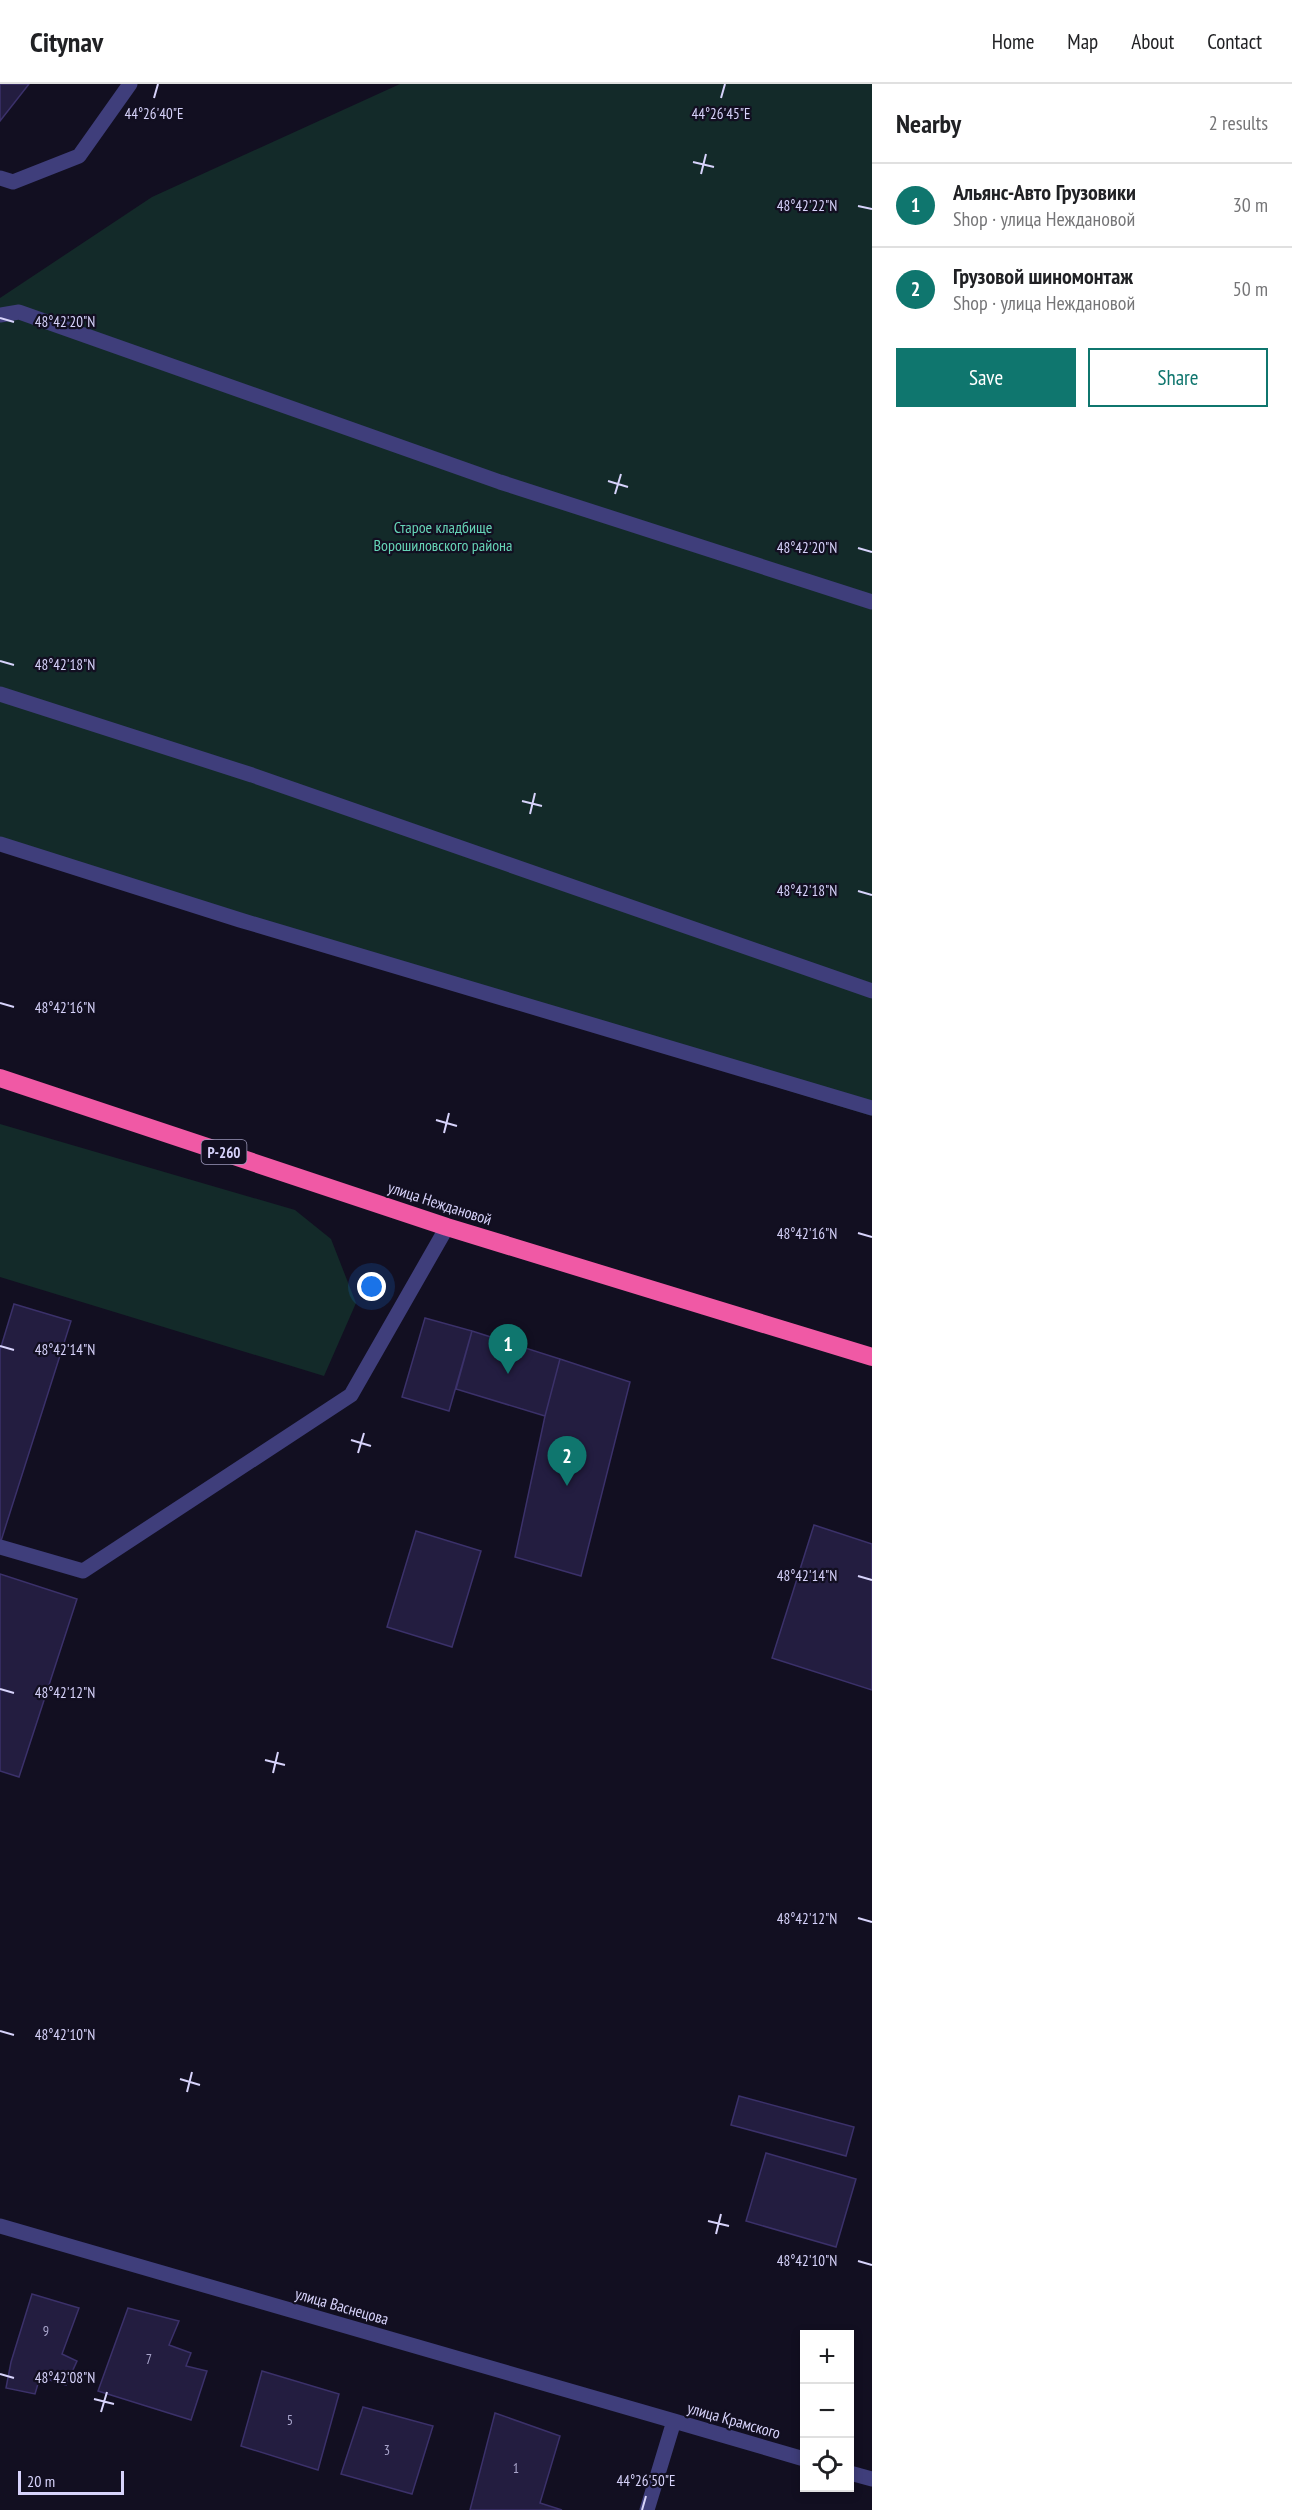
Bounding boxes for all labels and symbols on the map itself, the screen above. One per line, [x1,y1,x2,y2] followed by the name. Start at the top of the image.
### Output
[124,104,184,123] text: 44°26'40"E
[691,104,751,123] text: 44°26'45"E
[777,196,837,215] text: 48°42'22"N
[35,312,95,331] text: 48°42'20"N
[374,517,512,555] park label: Старое кладбище Ворошиловского района
[777,538,837,557] text: 48°42'20"N
[35,655,95,674] text: 48°42'18"N
[777,881,837,900] text: 48°42'18"N
[35,998,95,1017] text: 48°42'16"N
[202,1140,246,1164] road number: Р-260
[386,1177,494,1229] street label: улица Неждановой
[777,1224,837,1243] text: 48°42'16"N
[357,1272,386,1301] your location
[488,1324,528,1374] pin: 1
[35,1340,95,1359] text: 48°42'14"N
[548,1436,586,1486] pin: 2
[777,1566,837,1585] text: 48°42'14"N
[35,1683,95,1702] text: 48°42'12"N
[777,1909,837,1928] text: 48°42'12"N
[35,2025,95,2044] text: 48°42'10"N
[777,2251,837,2270] text: 48°42'10"N
[293,2283,391,2329] street label: улица Васнецова
[43,2322,49,2340] house number: 9
[146,2350,152,2368] house number: 7
[35,2368,95,2387] text: 48°42'08"N
[685,2397,783,2443] street label: улица Крамского
[287,2411,293,2429] house number: 5
[384,2441,390,2459] house number: 3
[513,2459,519,2477] house number: 1
[18,2468,124,2496] scale bar
[616,2471,676,2490] text: 44°26'50"E

